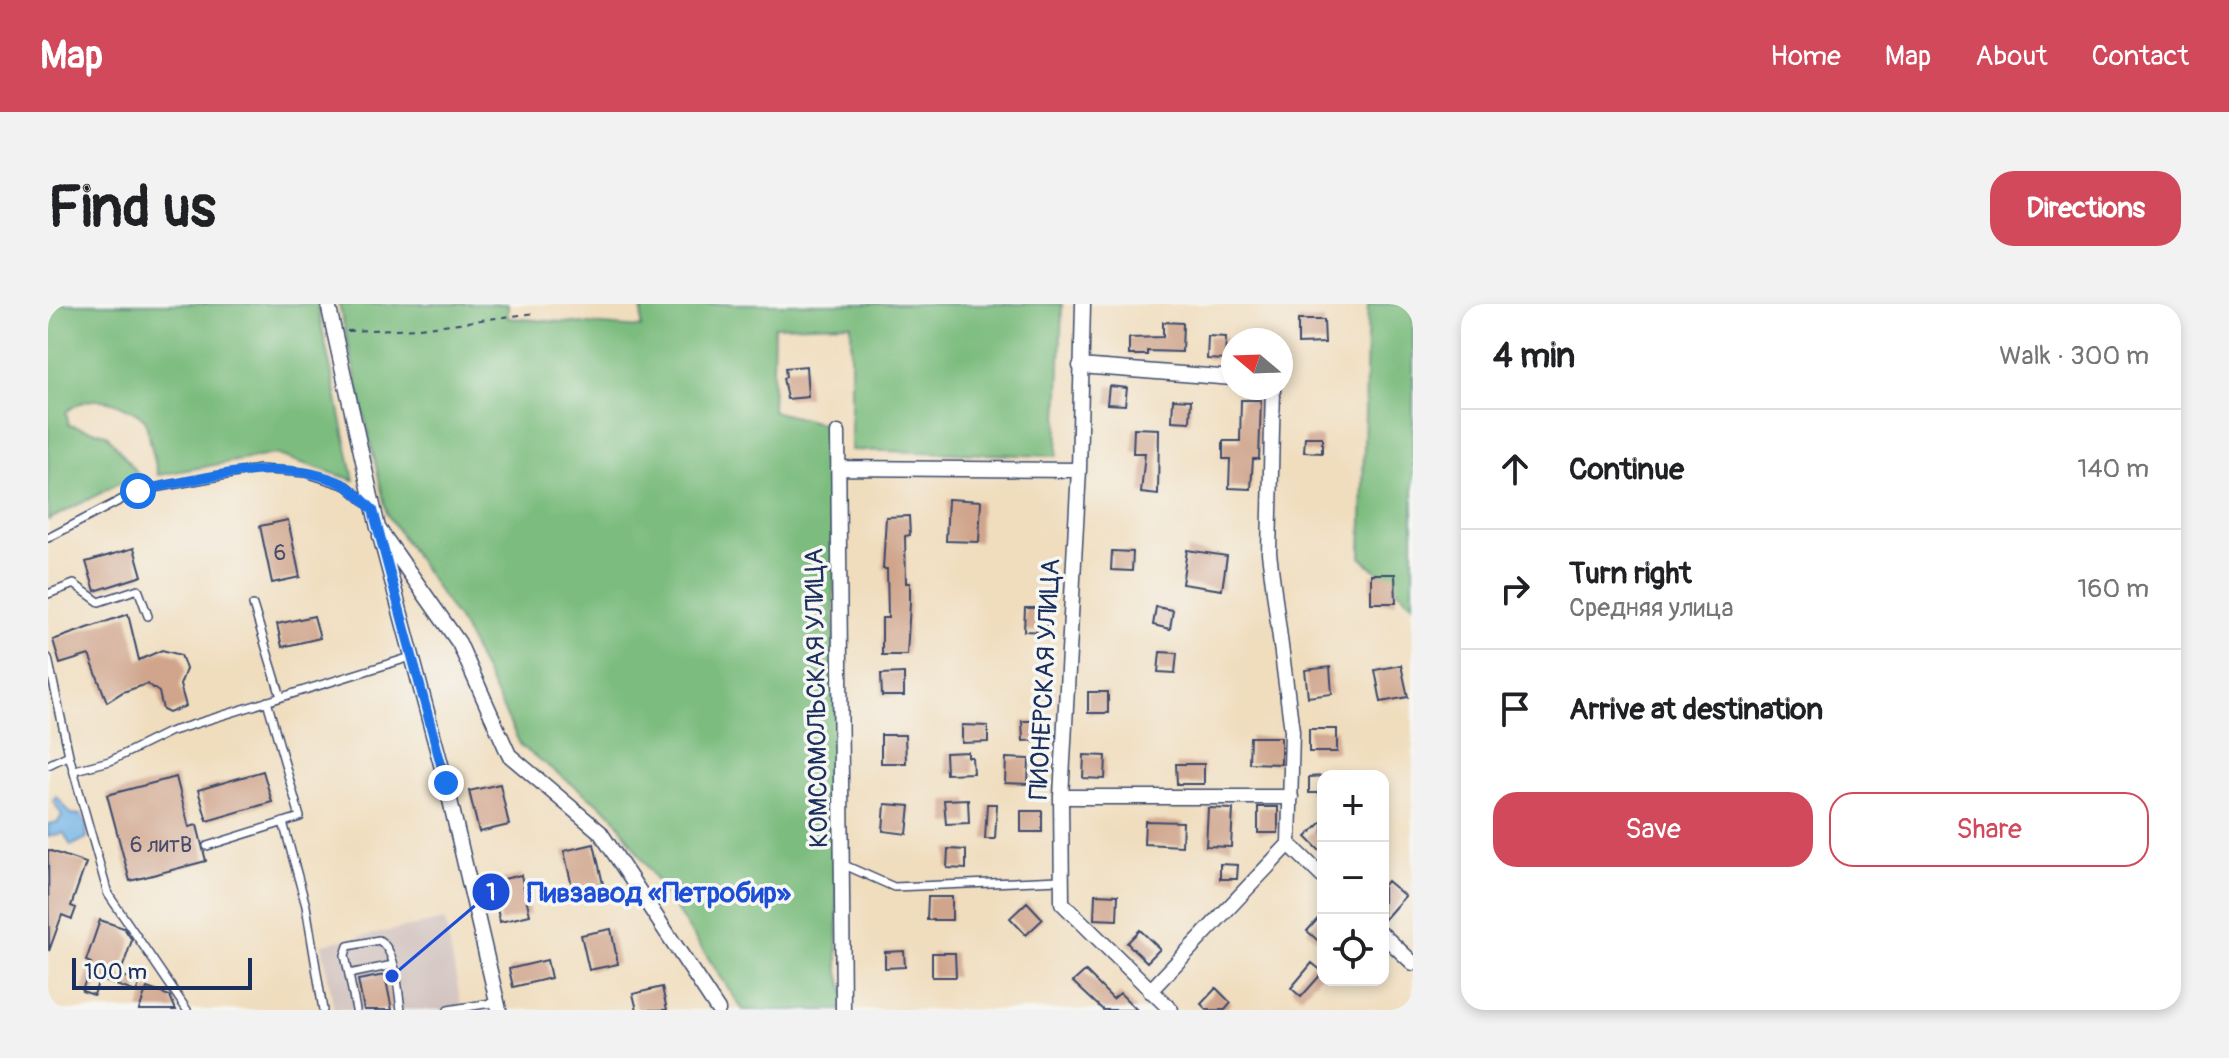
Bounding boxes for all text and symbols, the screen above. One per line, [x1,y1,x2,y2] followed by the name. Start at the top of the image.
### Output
[40,32,103,80] text: Map
[1770,39,1841,74] text: Home
[1885,39,1931,74] text: Map
[1975,39,2048,74] text: About
[2092,39,2189,74] text: Contact
[1990,171,2181,246] button: Directions
[48,174,216,243] text: Find us
[1221,328,1293,400] north arrow
[1493,335,1575,378] text: 4 min
[1999,340,2149,372] text: Walk · 300 m
[1493,447,1537,491] icon: ahead
[1569,451,1684,488] text: Continue
[2077,453,2149,485] text: 140 m
[120,473,156,509] route start
[274,539,286,567] house number: 6
[798,548,836,848] street label: КОМСОМОЛЬСКАЯ УЛИЦА
[1569,555,1692,592] text: Turn right
[1023,558,1067,800] street label: ПИОНЕРСКАЯ УЛИЦА
[1493,567,1537,611] icon: right
[2077,573,2149,605] text: 160 m
[1569,592,1734,624] text: Средняя улица
[1493,687,1537,731] icon: arrive
[1569,691,1823,728] text: Arrive at destination
[428,765,464,801] route end
[1317,770,1389,986] map controls
[1317,770,1389,842] button: +
[1493,792,1813,867] button: Save
[1829,792,2149,867] button: Share
[130,831,192,859] house number: 6 литВ
[1317,842,1389,914] button: −
[471,866,807,918] callout: Пивзавод «Петробир»
[527,876,792,911] text: Пивзавод «Петробир»
[486,878,496,907] text: 1
[1317,914,1389,986] button: locate
[72,954,252,990] scale bar
[84,958,147,986] text: 100 m

